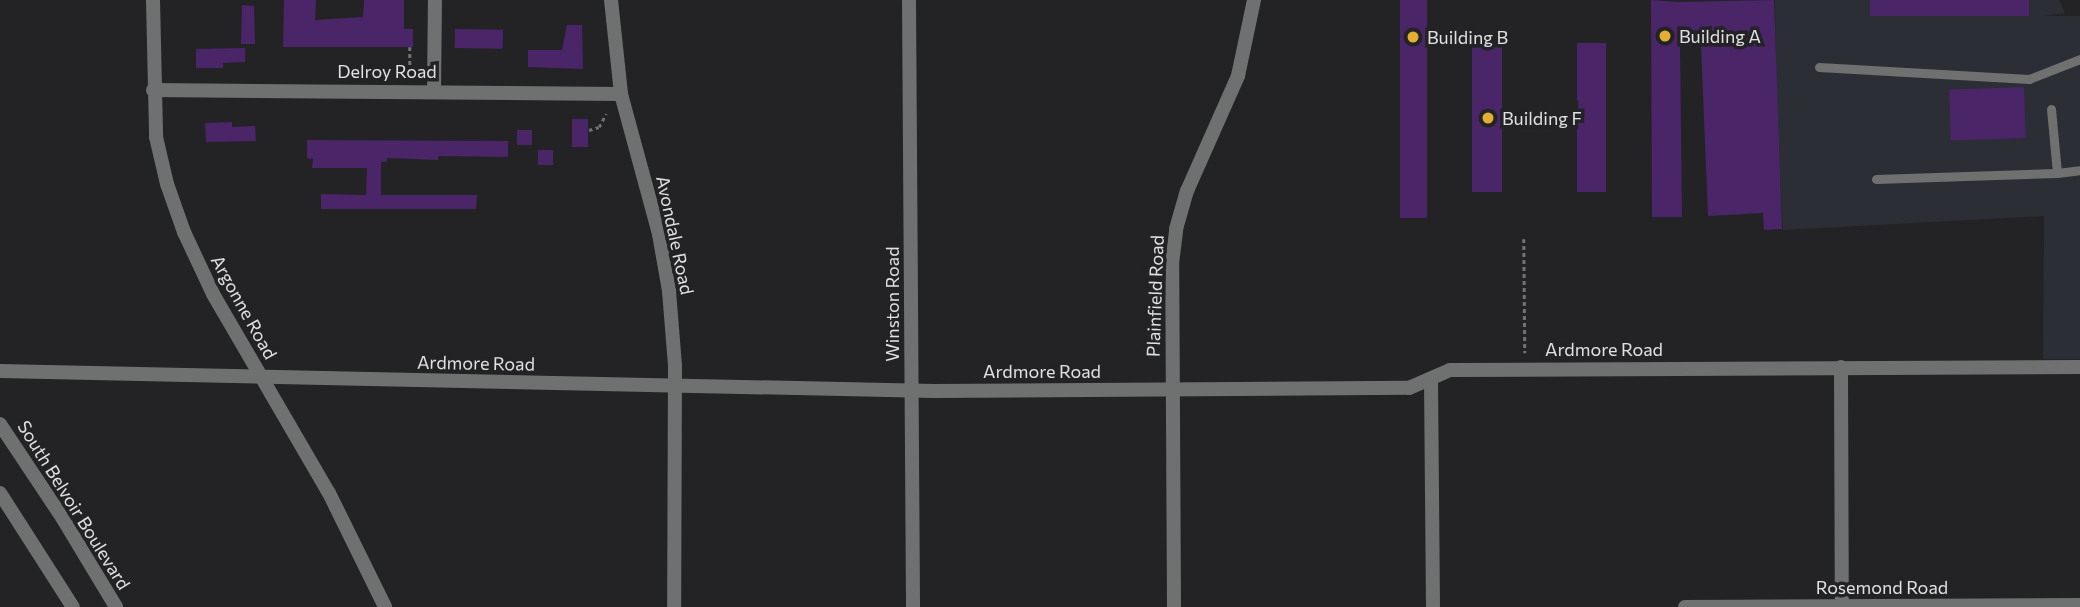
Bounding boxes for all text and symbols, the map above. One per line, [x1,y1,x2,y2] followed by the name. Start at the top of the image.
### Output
[1679,25,1761,47] place label: Building A
[1427,26,1508,48] place label: Building B
[1657,28,1673,44] marker: Building A
[1405,29,1421,45] marker: Building B
[337,60,437,82] street label: Delroy Road
[1502,107,1582,129] place label: Building F
[1480,110,1496,126] marker: Building F
[652,174,698,296] street label: Avondale Road
[1142,235,1168,357] street label: Plainfield Road
[881,246,903,362] street label: Winston Road
[207,251,281,363] street label: Argonne Road
[1545,338,1663,360] street label: Ardmore Road
[417,351,535,375] street label: Ardmore Road
[983,360,1101,382] street label: Ardmore Road
[13,417,135,593] street label: South Belvoir Boulevard
[1816,576,1948,598] street label: Rosemond Road

